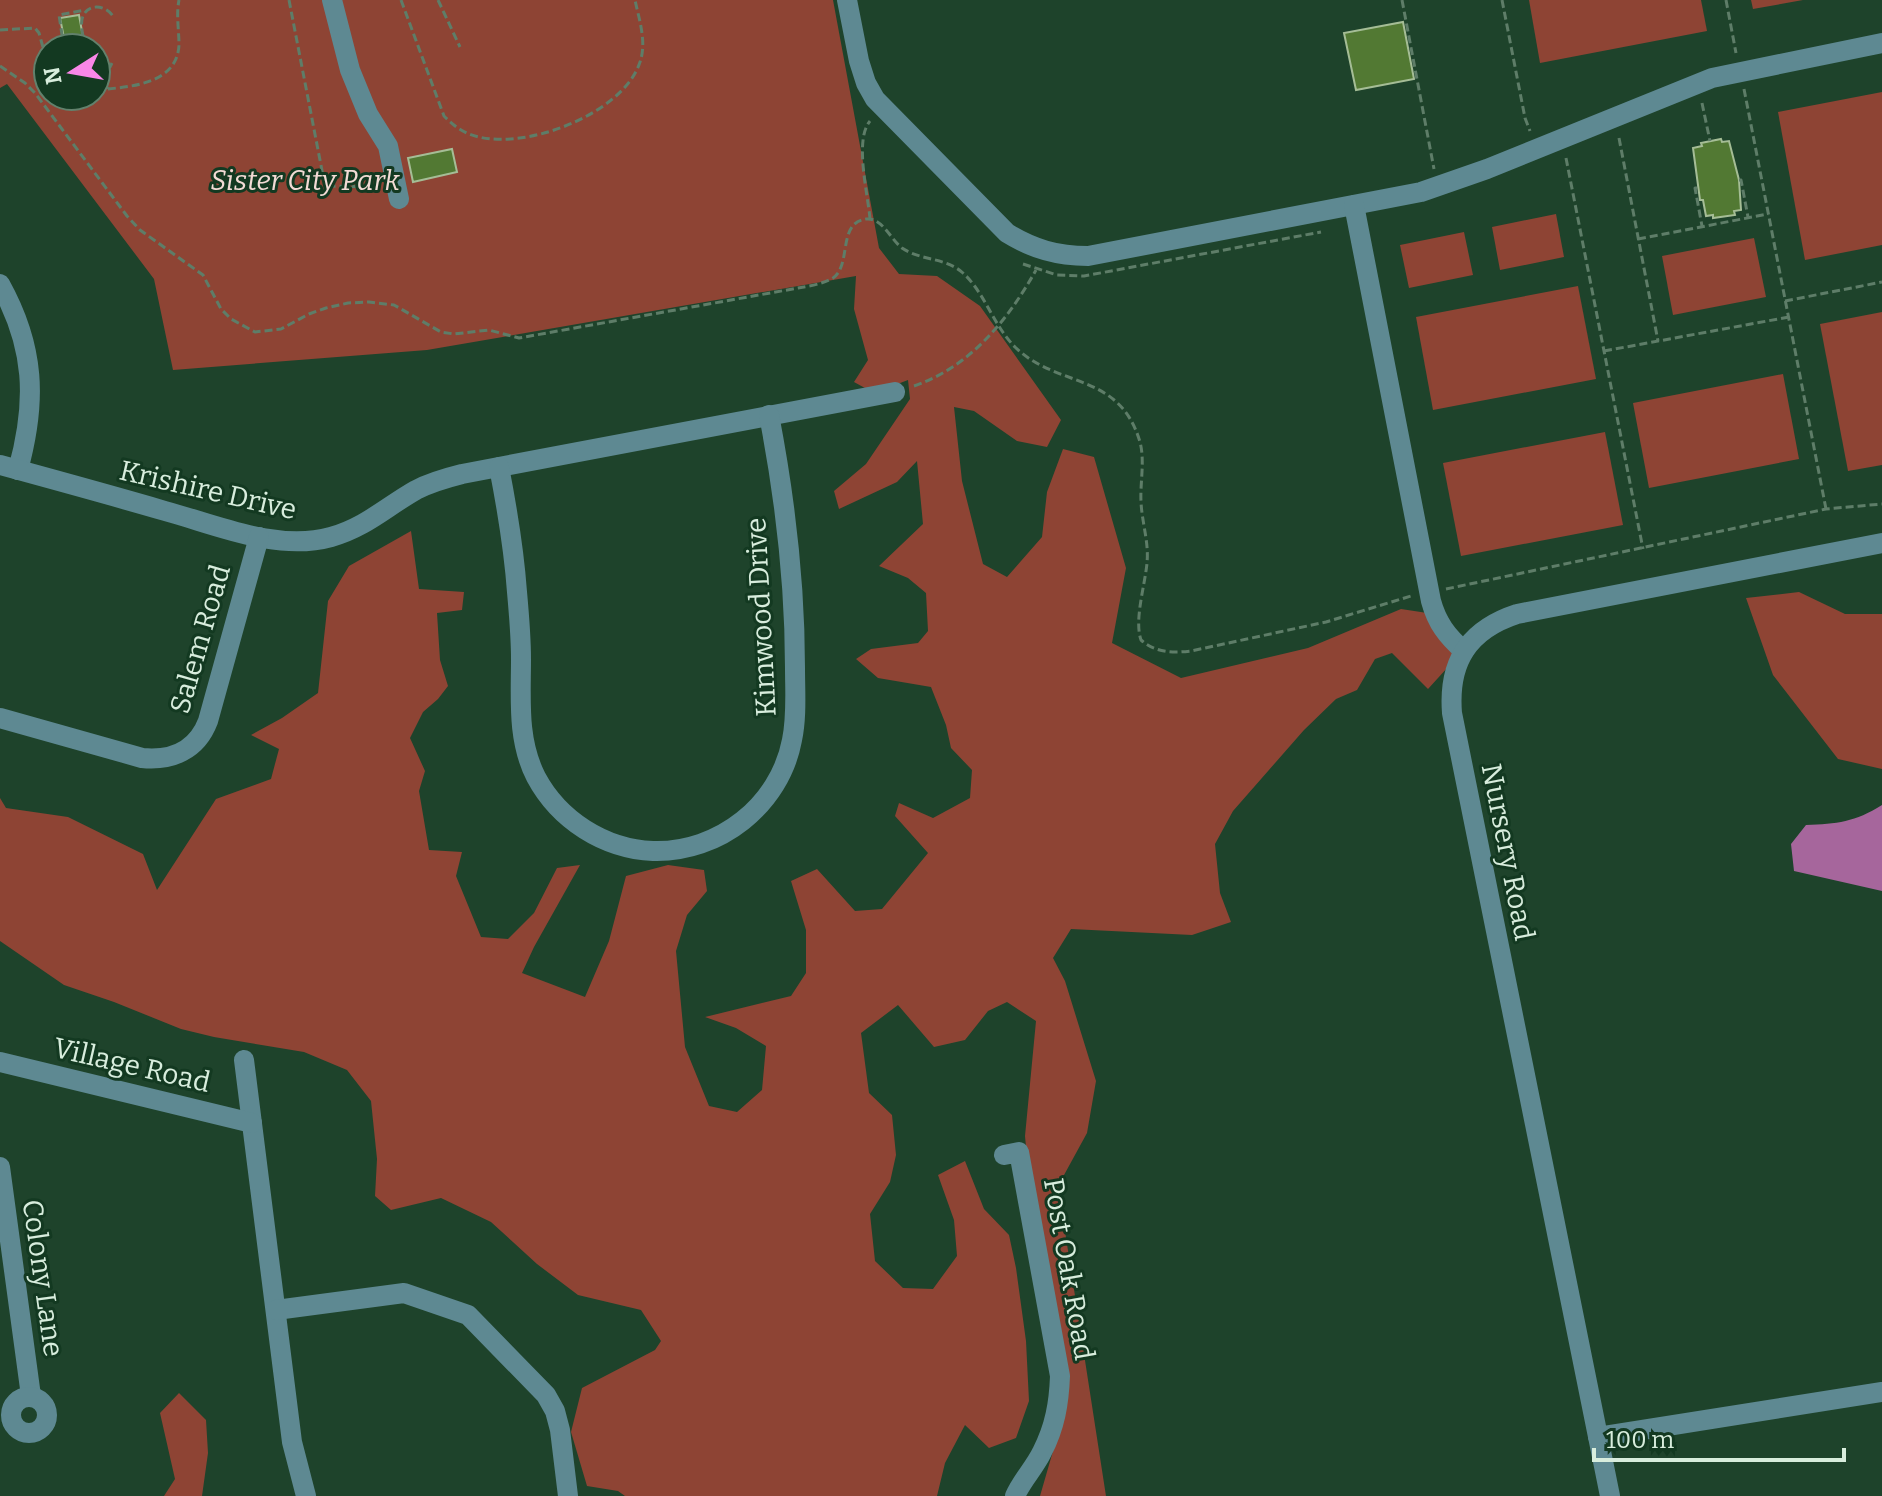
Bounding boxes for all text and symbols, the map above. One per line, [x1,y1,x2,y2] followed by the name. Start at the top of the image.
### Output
[32,32,112,112] north arrow
[38,65,68,87] text: N
[210,164,401,197] park label: Sister City Park
[116,454,300,526] street label: Krishire Drive
[739,517,783,717] street label: Kimwood Drive
[163,561,237,717] street label: Salem Road
[1475,761,1541,943] street label: Nursery Road
[51,1031,213,1099] street label: Village Road
[1037,1175,1101,1363] street label: Post Oak Road
[16,1197,70,1359] street label: Colony Lane
[1594,1412,1844,1462] scale bar
[1606,1426,1674,1454] text: 100 m

